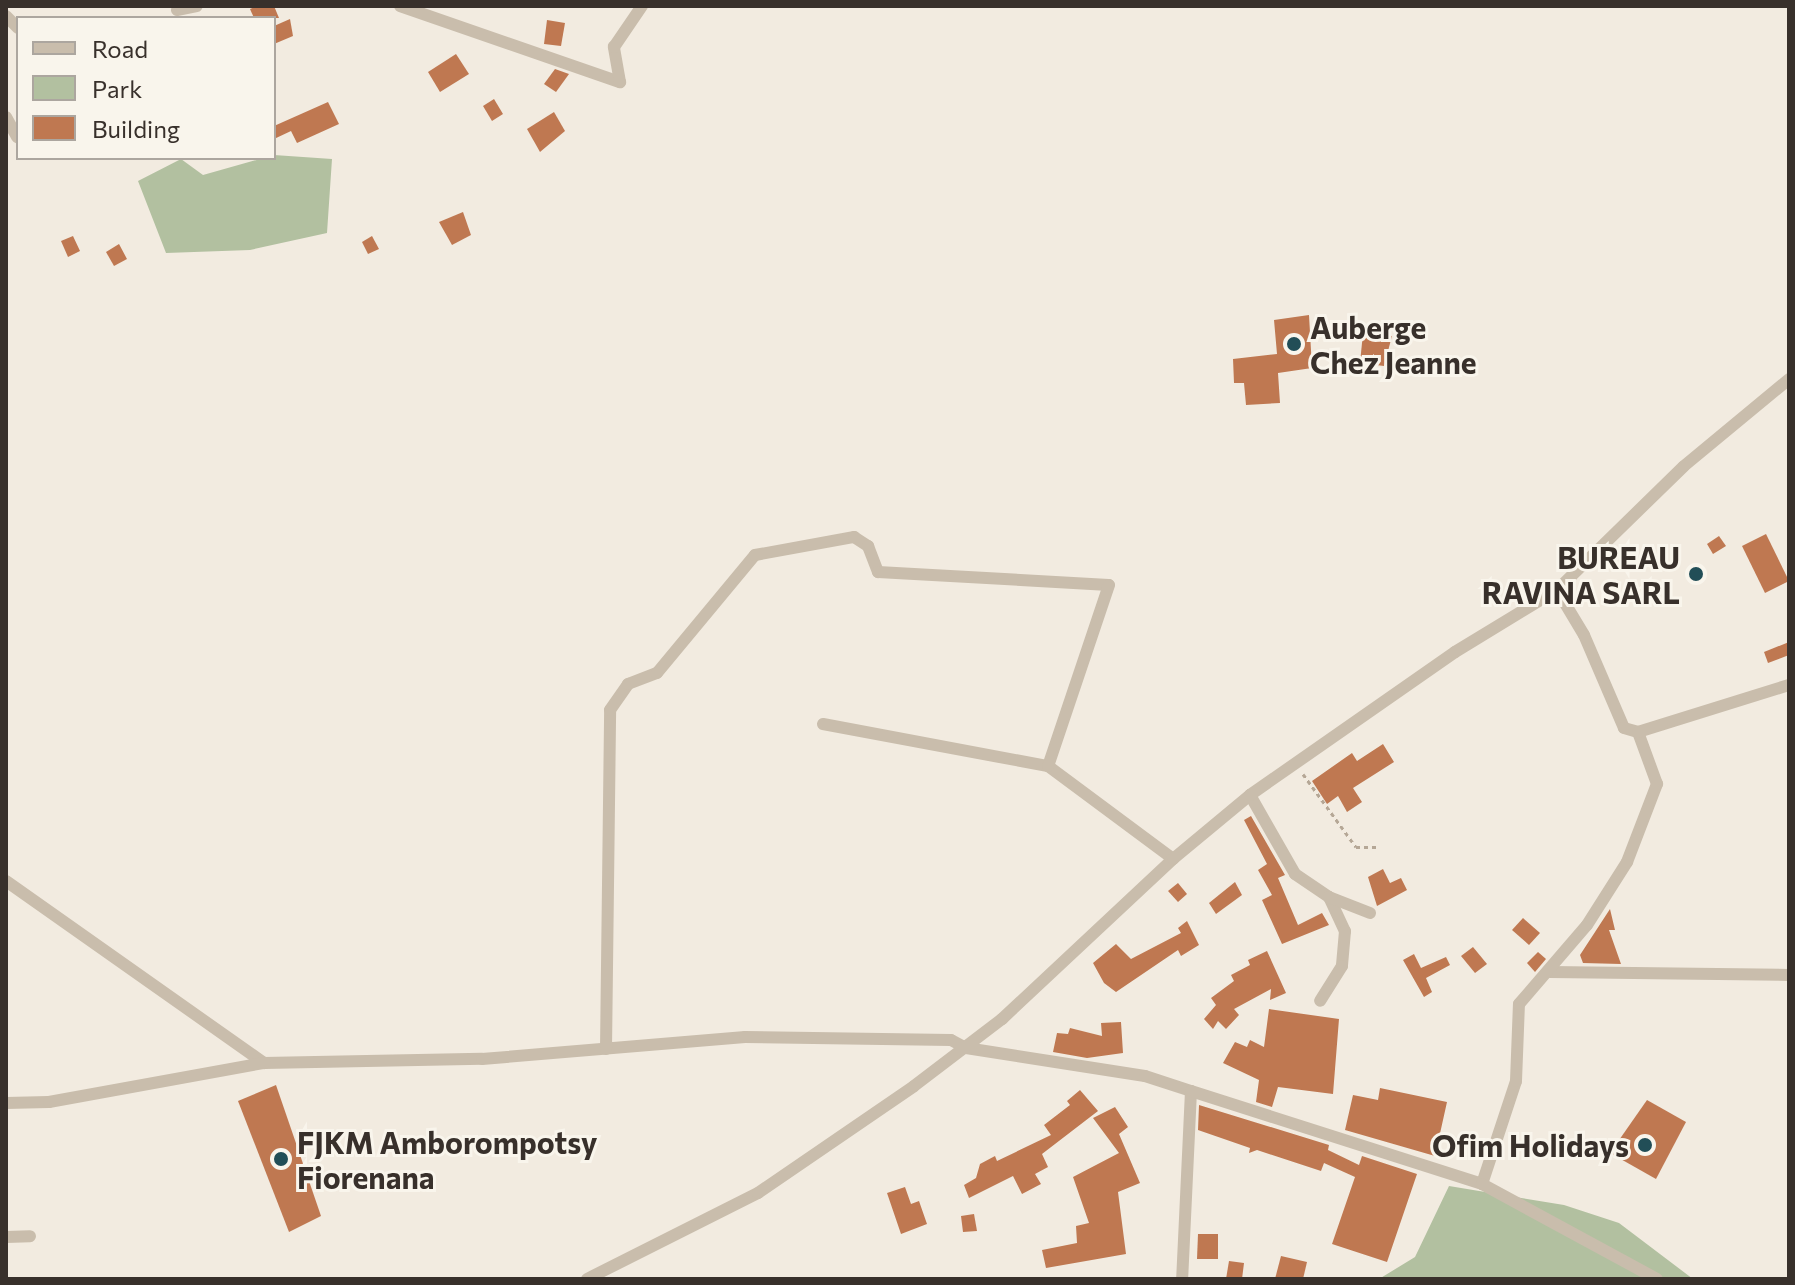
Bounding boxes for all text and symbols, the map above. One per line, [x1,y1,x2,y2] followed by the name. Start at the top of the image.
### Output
[16,16,276,160] legend
[92,34,148,63] text: Road
[92,74,142,103] text: Park
[92,114,180,143] text: Building
[1310,309,1477,380] place label: Auberge Chez Jeanne
[1285,335,1303,353] marker: Auberge Chez Jeanne
[1482,539,1680,610] place label: BUREAU RAVINA SARL
[1687,565,1705,583] marker: BUREAU RAVINA SARL
[297,1124,597,1194] place label: FJKM Amborompotsy Fiorenana
[1432,1127,1629,1163] place label: Ofim Holidays
[1636,1136,1654,1154] marker: Ofim Holidays
[272,1150,290,1168] marker: FJKM Amborompotsy Fiorenana

